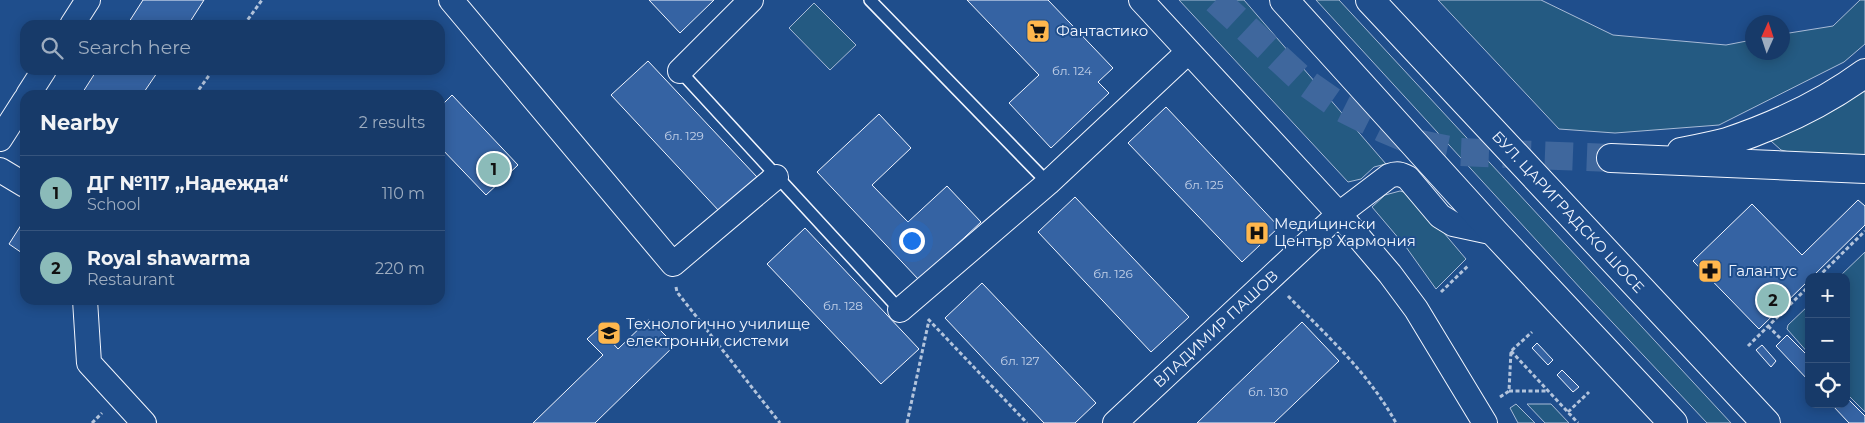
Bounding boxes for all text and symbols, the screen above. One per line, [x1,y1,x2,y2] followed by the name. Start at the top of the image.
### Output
[1745,15,1790,60] north arrow
[1025,18,1051,44] supermarket icon: Фантастико
[20,20,445,75] search box
[1056,21,1148,40] place label: Фантастико
[38,34,66,62] icon: search
[78,36,191,59] text: Search here
[1052,63,1092,78] house number: бл. 124
[40,110,119,135] text: Nearby
[359,113,425,132] text: 2 results
[1488,127,1649,297] street label: БУЛ. ЦАРИГРАДСКО ШОСЕ
[664,128,704,143] house number: бл. 129
[478,150,510,188] pin: 1
[87,172,288,195] text: ДГ №117 „Надежда“
[1184,177,1224,192] house number: бл. 125
[53,184,59,203] text: 1
[382,184,425,203] text: 110 m
[87,195,141,214] text: School
[1274,214,1416,250] place label: Медицински Център Хармония
[1244,220,1270,246] hospital icon: Медицински Център Хармония
[899,228,925,254] your location
[87,247,251,270] text: Royal shawarma
[1697,258,1723,284] pharmacy icon: Галантус
[51,259,61,278] text: 2
[375,259,425,278] text: 220 m
[1728,261,1797,280] place label: Галантус
[1093,266,1133,281] house number: бл. 126
[1149,266,1282,391] street label: ВЛАДИМИР ПАШОВ
[87,270,175,289] text: Restaurant
[1805,273,1850,408] map controls
[1805,273,1850,318] button: +
[1757,281,1789,319] pin: 2
[823,298,863,313] house number: бл. 128
[626,314,810,350] place label: Технологично училище електронни системи
[1805,318,1850,363] button: −
[596,320,622,346] school or university icon: Технологично училище електронни системи
[1000,353,1040,368] house number: бл. 127
[1805,363,1850,408] button: locate
[1248,384,1288,399] house number: бл. 130

